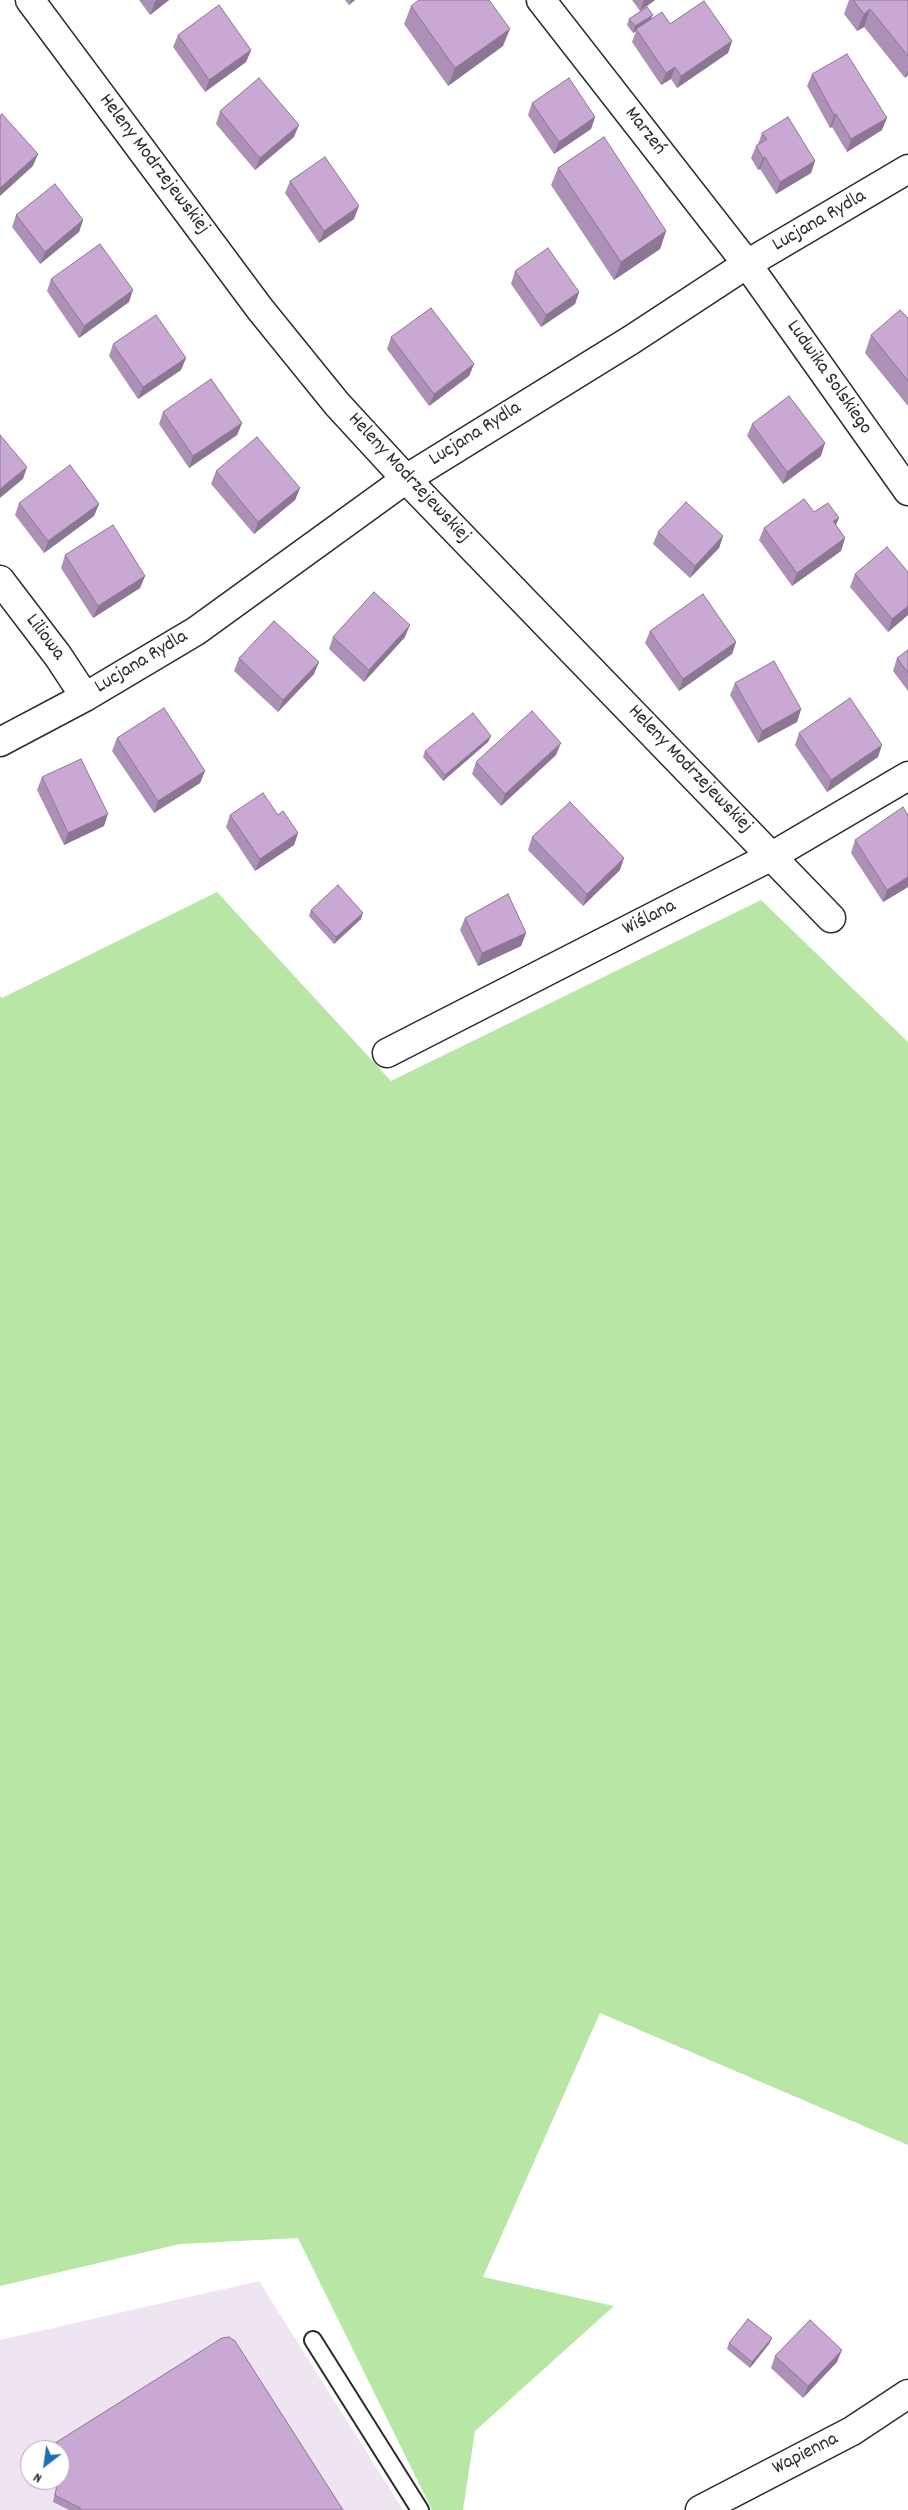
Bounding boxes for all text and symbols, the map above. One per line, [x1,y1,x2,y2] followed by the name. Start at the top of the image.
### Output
[92,90,214,240] street label: Heleny Modrzejewskiej
[618,103,670,161] street label: Marzeń
[769,186,871,258] street label: Lucjana Rydla
[780,316,876,440] street label: Ludwika Solskiego
[426,397,526,473] street label: Lucjana Rydla
[341,409,475,549] street label: Heleny Modrzejewskiej
[19,610,69,666] street label: Liliowa
[91,626,193,700] street label: Lucjana Rydla
[621,701,757,839] street label: Heleny Modrzejewskiej
[619,895,681,943] street label: Wiślana
[769,2428,843,2482] street label: Wapienna
[20,2440,70,2490] north arrow
[30,2467,46,2488] text: N

